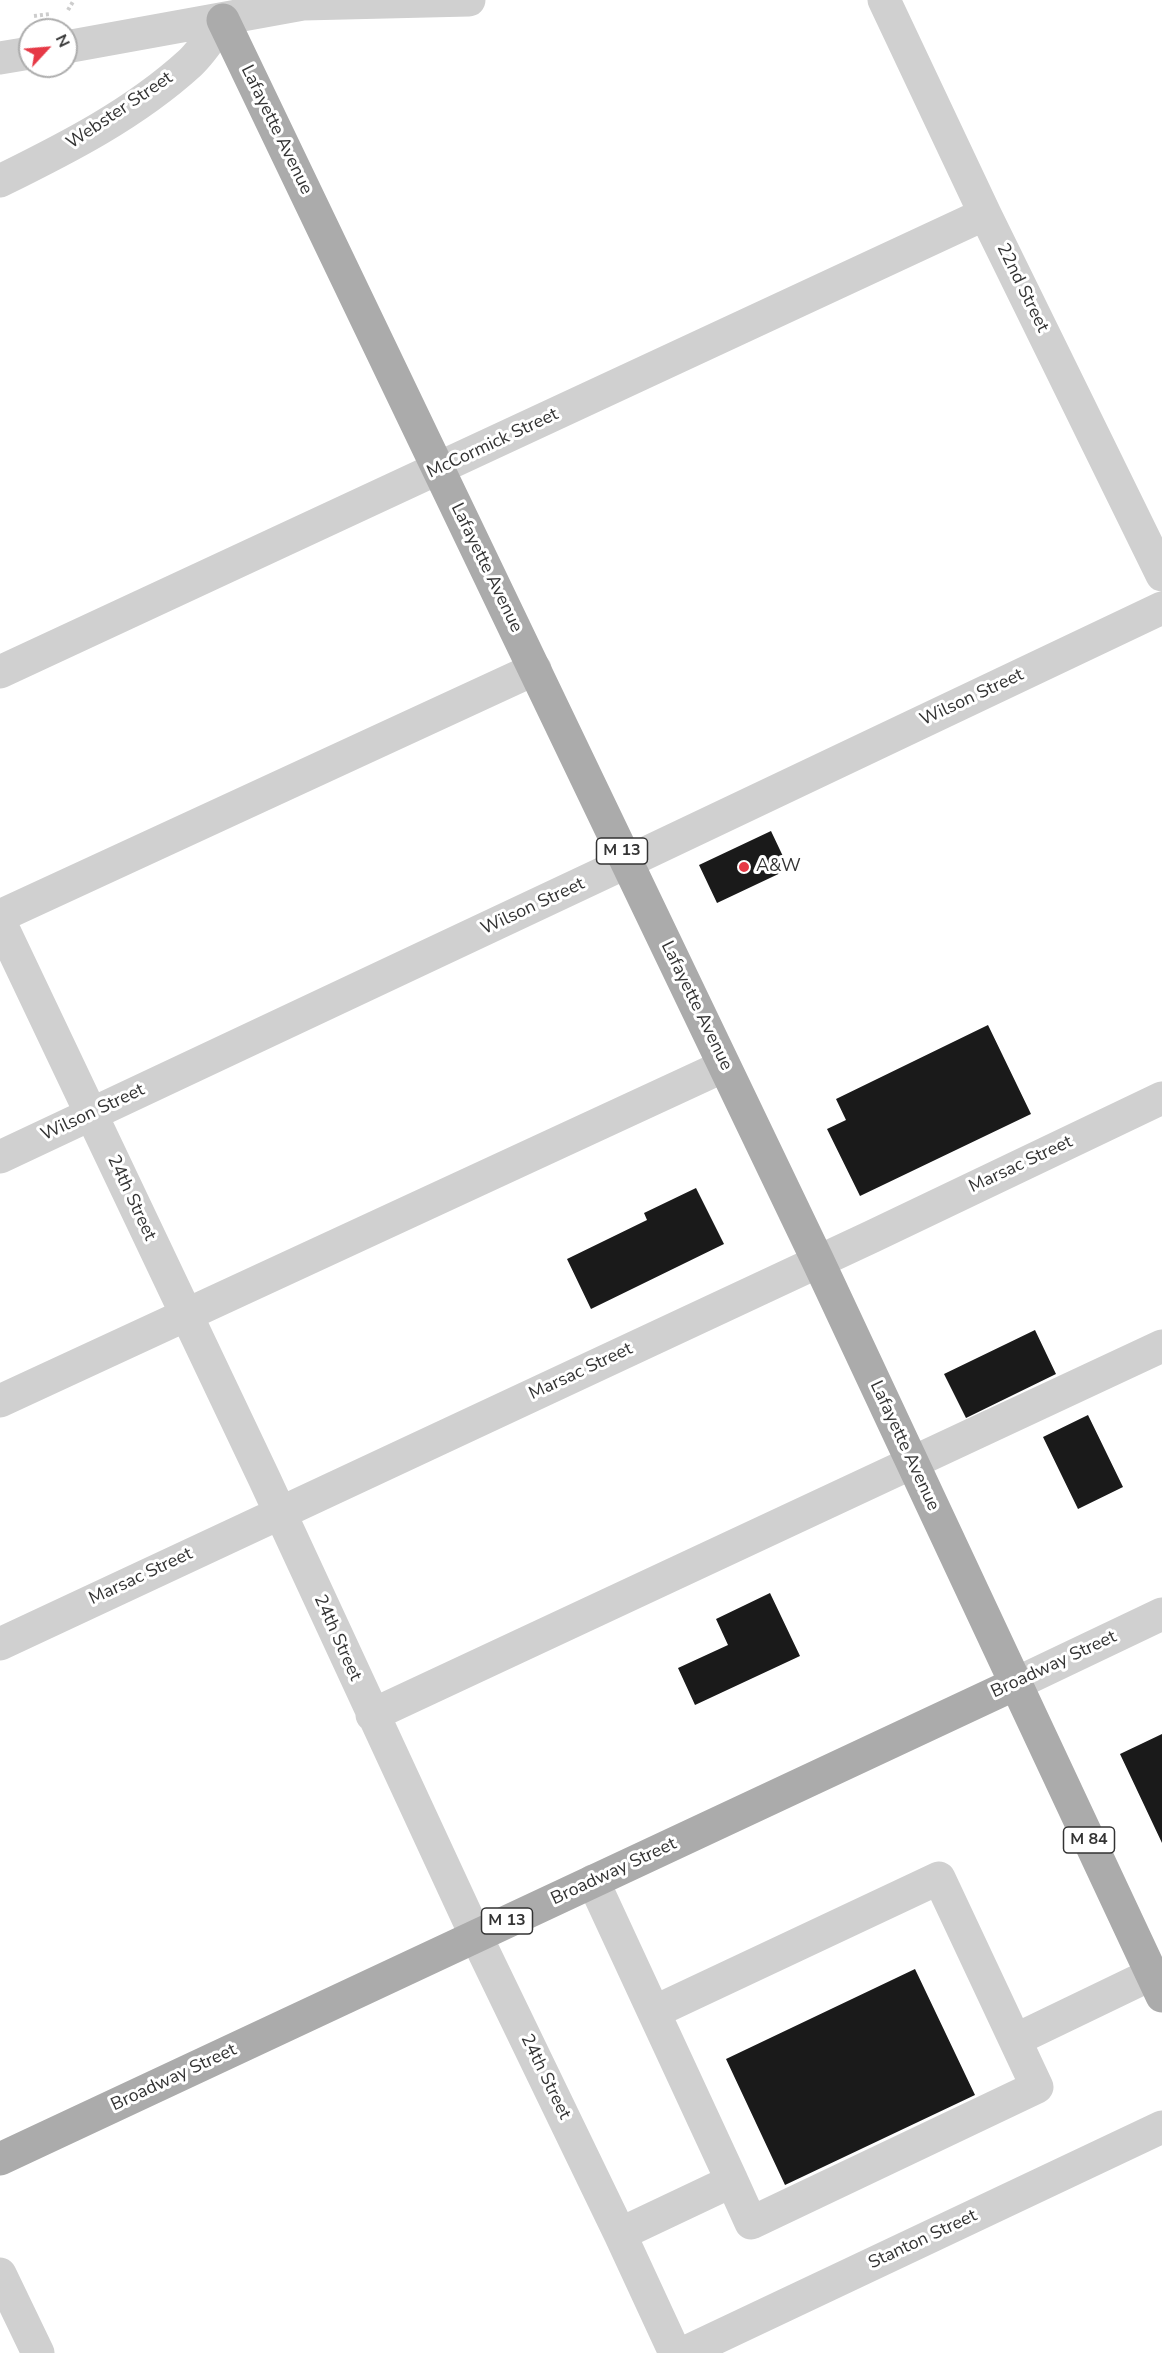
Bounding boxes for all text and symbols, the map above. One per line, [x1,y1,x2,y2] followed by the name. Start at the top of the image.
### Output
[18,18,78,78] north arrow
[50,31,75,51] text: N
[235,62,317,198] street label: Lafayette Avenue
[63,68,177,154] street label: Webster Street
[991,240,1053,336] street label: 22nd Street
[424,404,562,484] street label: McCormick Street
[445,500,527,636] street label: Lafayette Avenue
[917,665,1027,731] street label: Wilson Street
[596,838,648,864] road number: M 13
[756,856,801,878] place label: A&W
[737,860,751,874] marker: A&W
[478,874,588,940] street label: Wilson Street
[655,938,737,1074] street label: Lafayette Avenue
[38,1080,148,1146] street label: Wilson Street
[966,1132,1076,1198] street label: Marsac Street
[102,1152,160,1244] street label: 24th Street
[526,1339,636,1405] street label: Marsac Street
[864,1378,944,1514] street label: Lafayette Avenue
[86,1544,196,1610] street label: Marsac Street
[308,1592,366,1684] street label: 24th Street
[988,1626,1120,1704] street label: Broadway Street
[1064,1827,1114,1853] road number: M 84
[548,1833,680,1911] street label: Broadway Street
[482,1908,532,1934] road number: M 13
[515,2031,575,2123] street label: 24th Street
[108,2039,240,2117] street label: Broadway Street
[865,2205,981,2275] street label: Stanton Street

